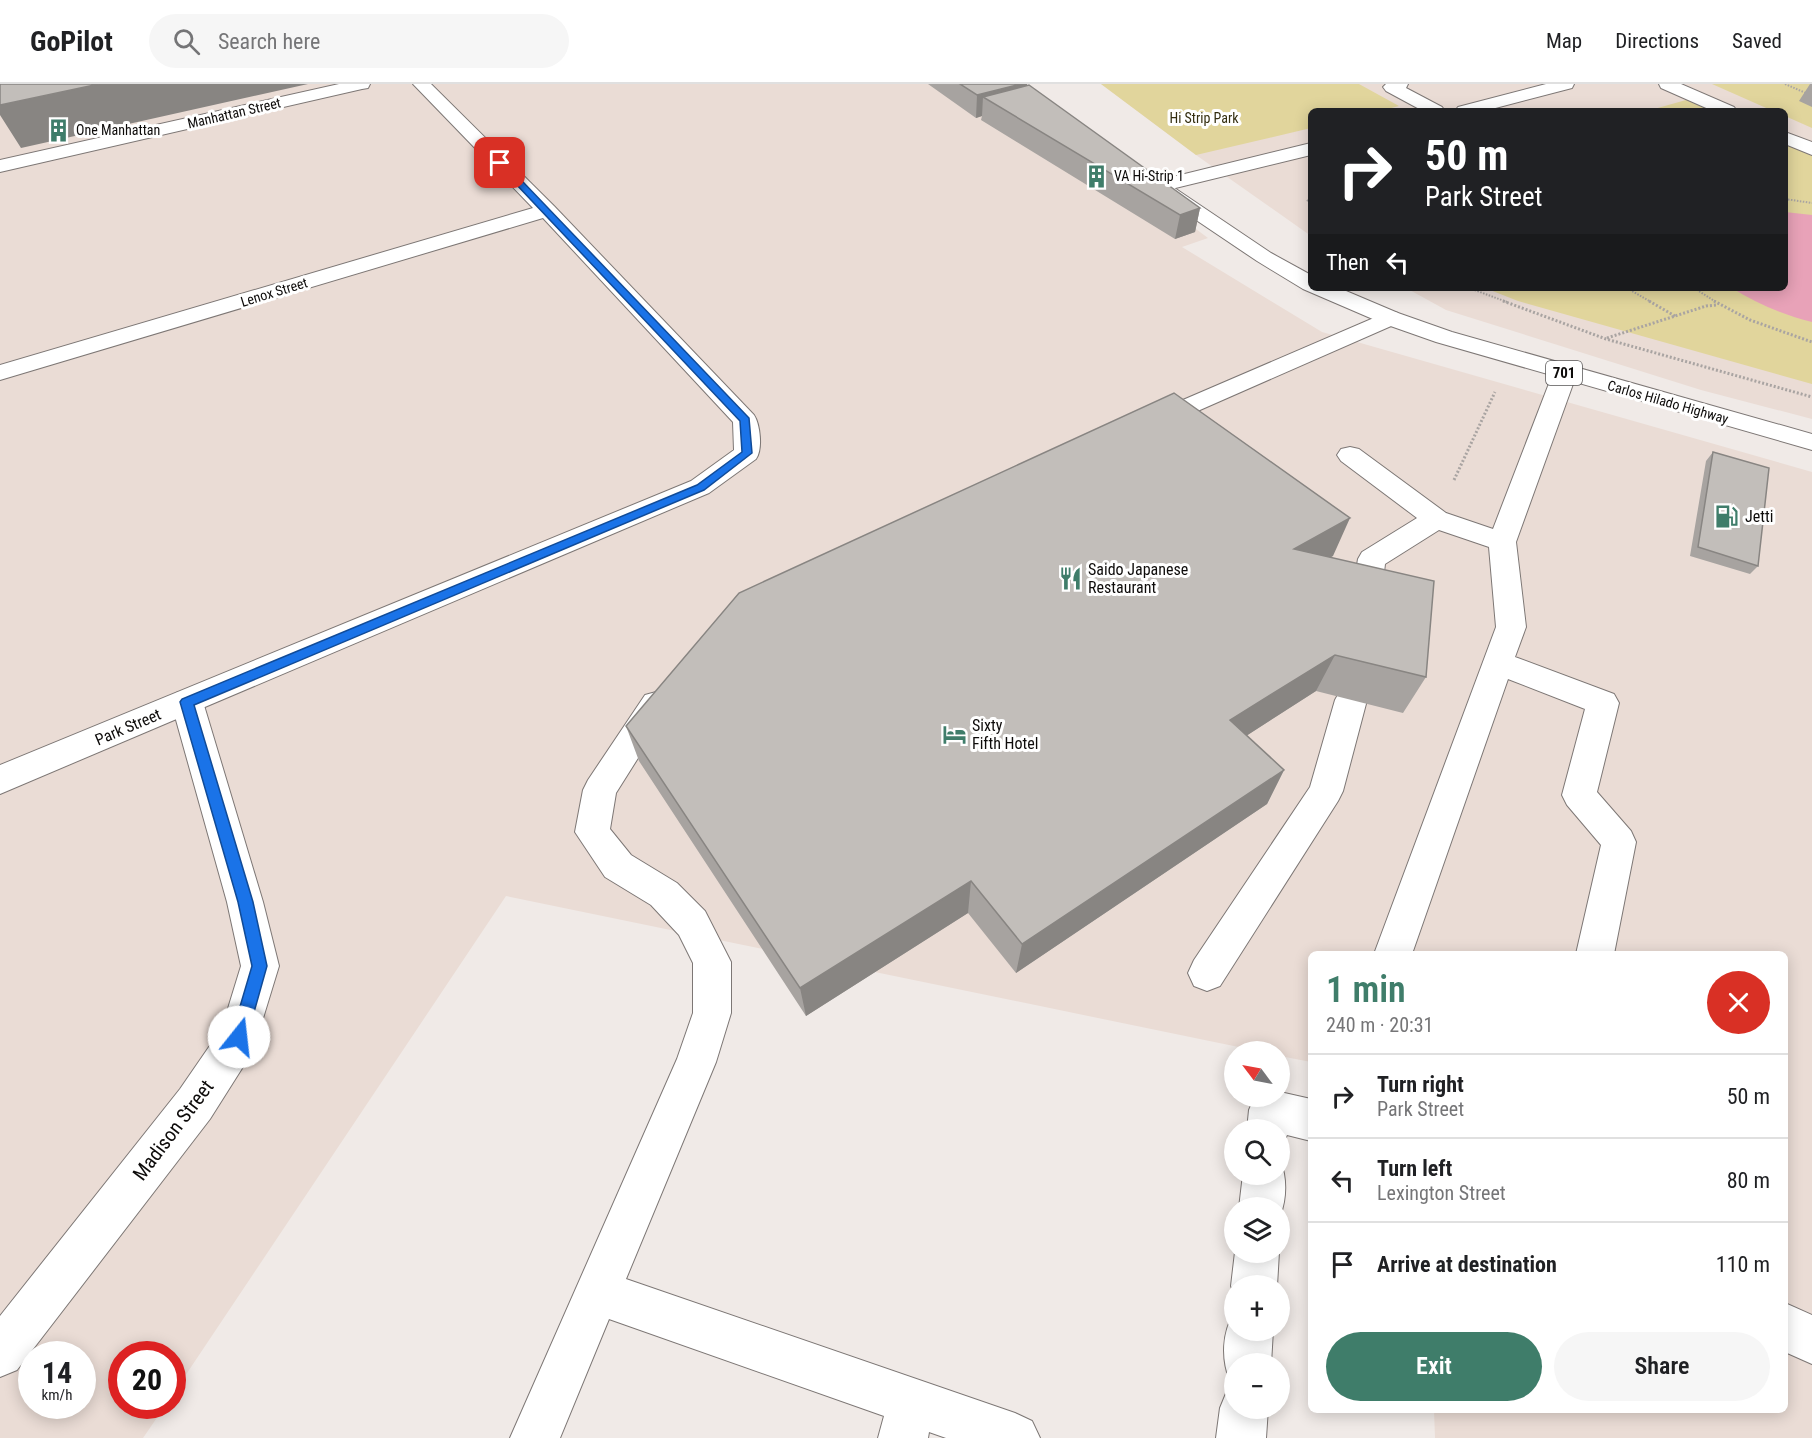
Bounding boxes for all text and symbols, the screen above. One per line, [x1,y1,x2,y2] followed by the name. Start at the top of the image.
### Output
[149,14,569,68] search box
[30,25,113,58] text: GoPilot
[170,25,203,58] icon: search
[218,29,320,54] text: Search here
[1546,29,1582,53] text: Map
[1615,29,1699,53] text: Directions
[1732,29,1782,53] text: Saved
[186,94,282,132] street label: Manhattan Street
[1169,110,1239,126] park label: Hi Strip Park
[45,117,71,143] building icon: One Manhattan
[76,122,160,138] place label: One Manhattan
[1425,131,1508,180] text: 50 m
[1326,132,1404,210] icon: right
[474,137,525,188] pin
[483,146,516,179] icon: arrive
[1083,163,1109,189] building icon: VA Hi-Strip 1
[1114,168,1184,184] place label: VA Hi-Strip 1
[1425,181,1543,213] text: Park Street
[1381,246,1414,279] icon: left
[1326,250,1369,275] text: Then
[239,274,309,310] street label: Lenox Street
[1546,361,1582,385] road number: 701
[1606,377,1730,427] street label: Carlos Hilado Highway
[1714,503,1740,529] fuel station icon: Jetti
[1745,507,1773,526] place label: Jetti
[1088,560,1188,597] place label: Saido Japanese Restaurant
[1057,565,1083,591] restaurant icon: Saido Japanese Restaurant
[92,705,164,749] street label: Park Street
[972,716,1038,753] place label: Sixty Fifth Hotel
[941,721,967,747] hotel icon: Sixty Fifth Hotel
[1326,969,1406,1011] text: 1 min
[1707,971,1770,1034] button: close
[207,1005,271,1069] position arrow
[1326,1013,1433,1037] text: 240 m · 20:31
[1224,1041,1290,1107] north arrow
[1224,1041,1290,1419] map controls
[1377,1072,1464,1097] text: Turn right
[127,1075,219,1185] street label: Madison Street
[1326,1080,1359,1113] icon: right
[1727,1084,1770,1109] text: 50 m
[1377,1097,1464,1121] text: Park Street
[1224,1119,1290,1185] button: search
[1377,1156,1452,1181] text: Turn left
[1326,1164,1359,1197] icon: left
[1727,1168,1770,1193] text: 80 m
[1377,1181,1506,1205] text: Lexington Street
[1224,1197,1290,1263] button: layers
[1326,1248,1359,1281] icon: arrive
[1377,1252,1557,1277] text: Arrive at destination
[1716,1252,1770,1277] text: 110 m
[1224,1275,1290,1341] button: +
[1326,1332,1542,1401] button: Exit
[1554,1332,1770,1401] button: Share
[108,1341,186,1419] speed limit sign: 20
[1224,1353,1290,1419] button: −
[42,1355,72,1390] text: 14
[42,1386,72,1404] text: km/h

